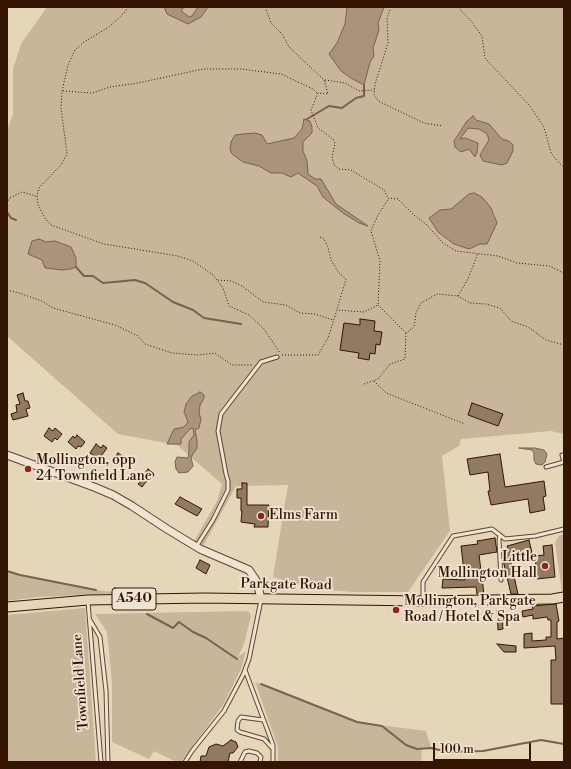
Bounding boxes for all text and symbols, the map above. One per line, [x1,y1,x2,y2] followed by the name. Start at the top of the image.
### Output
[36,453,152,486] place label: Mollington, opp 24 Townfield Lane
[23,464,33,474] marker: Mollington, opp 24 Townfield Lane
[269,508,338,524] place label: Elms Farm
[256,511,266,521] marker: Elms Farm
[438,550,537,582] place label: Little Mollington Hall
[540,561,550,571] marker: Little Mollington Hall
[240,576,332,594] street label: Parkgate Road
[112,588,156,610] road number: A540
[404,594,536,626] place label: Mollington, Parkgate Road / Hotel & Spa
[391,605,401,615] marker: Mollington, Parkgate Road / Hotel & Spa
[69,633,93,731] street label: Townfield Lane
[435,735,533,761] scale bar
[440,742,474,757] text: 100 m

